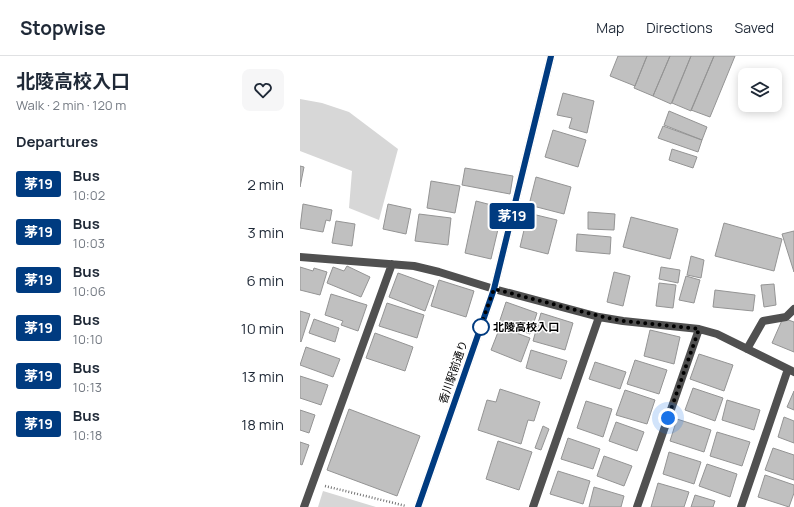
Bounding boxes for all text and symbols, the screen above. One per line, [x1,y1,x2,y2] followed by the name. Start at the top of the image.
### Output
[20,15,106,41] text: Stopwise
[596,18,624,37] text: Map
[646,18,713,37] text: Directions
[735,18,774,37] text: Saved
[16,68,130,94] text: 北陵高校入口
[738,68,782,112] map controls
[738,68,782,112] button: layers
[242,69,284,111] button: heart
[16,96,126,114] text: Walk · 2 min · 120 m
[16,131,98,152] text: Departures
[73,165,100,186] text: Bus
[24,174,53,193] text: 茅19
[247,174,284,195] text: 2 min
[73,186,105,204] text: 10:02
[489,203,535,229] line badge: 茅19
[498,206,526,225] text: 茅19
[73,213,100,234] text: Bus
[24,222,53,241] text: 茅19
[248,222,284,243] text: 3 min
[73,234,105,252] text: 10:03
[73,261,100,282] text: Bus
[24,270,53,289] text: 茅19
[247,270,284,291] text: 6 min
[73,282,106,300] text: 10:06
[73,309,100,330] text: Bus
[24,318,53,337] text: 茅19
[241,318,284,339] text: 10 min
[472,318,490,336] marker: 北陵高校入口
[493,319,559,334] place label: 北陵高校入口
[73,330,103,348] text: 10:10
[435,338,470,405] street label: 香川駅前通り
[73,357,100,378] text: Bus
[24,366,53,385] text: 茅19
[242,366,284,387] text: 13 min
[73,378,102,396] text: 10:13
[73,405,100,426] text: Bus
[658,408,678,428] your location
[24,414,53,433] text: 茅19
[241,414,284,435] text: 18 min
[73,426,102,444] text: 10:18

